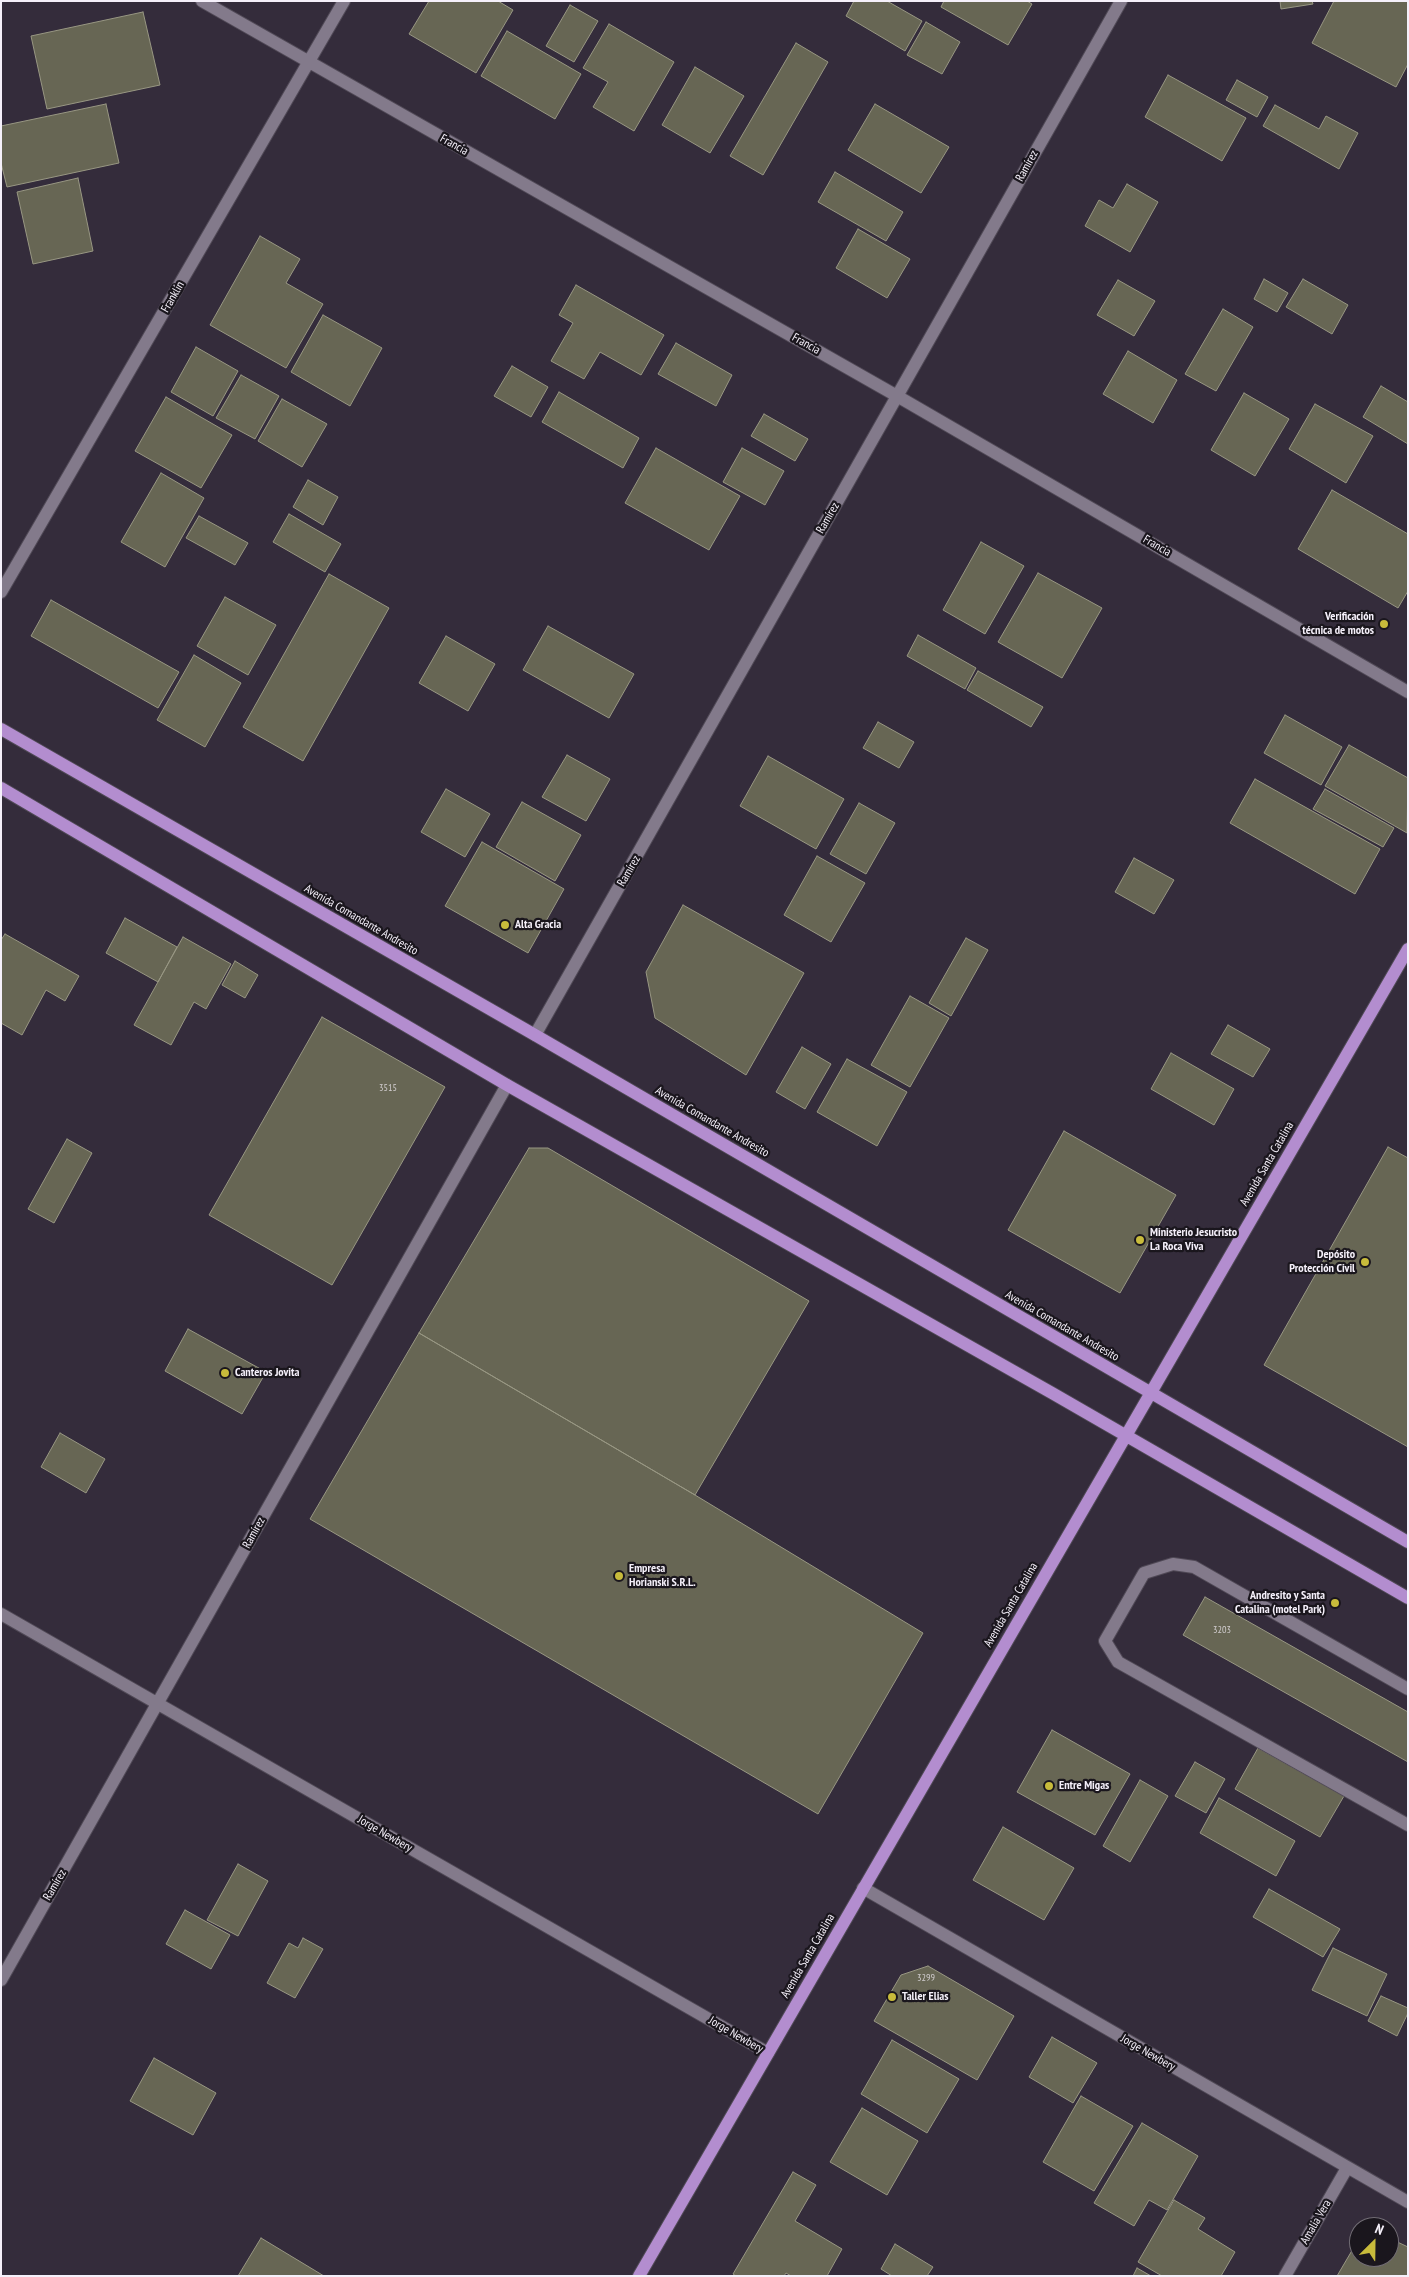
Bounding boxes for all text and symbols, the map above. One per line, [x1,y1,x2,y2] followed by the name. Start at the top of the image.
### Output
[437,131,471,159] street label: Francia
[1013,148,1041,184] street label: Ramírez
[158,279,188,315] street label: Franklin
[789,330,823,358] street label: Francia
[813,500,843,536] street label: Ramírez
[1140,532,1174,560] street label: Francia
[1302,610,1374,638] place label: Verificación técnica de motos
[1378,618,1390,630] marker: Verificación técnica de motos
[614,853,644,889] street label: Ramírez
[302,882,420,958] street label: Avenida Comandante Andresito
[515,918,561,932] place label: Alta Gracia
[499,919,511,931] marker: Alta Gracia
[379,1082,397,1094] house number: 3515
[653,1084,771,1160] street label: Avenida Comandante Andresito
[1237,1119,1297,1209] street label: Avenida Santa Catalina
[1150,1226,1237,1254] place label: Ministerio Jesucristo La Roca Viva
[1134,1234,1146,1246] marker: Ministerio Jesucristo La Roca Viva
[1289,1248,1355,1276] place label: Depósito Protección Civil
[1359,1256,1371,1268] marker: Depósito Protección Civil
[1003,1288,1121,1364] street label: Avenida Comandante Andresito
[235,1366,299,1380] place label: Canteros Jovita
[219,1367,231,1379] marker: Canteros Jovita
[240,1515,268,1551] street label: Ramírez
[981,1560,1041,1650] street label: Avenida Santa Catalina
[629,1562,696,1590] place label: Empresa Horianski S.R.L.
[613,1570,625,1582] marker: Empresa Horianski S.R.L.
[1235,1589,1325,1617] place label: Andresito y Santa Catalina (motel Park)
[1329,1597,1341,1609] marker: Andresito y Santa Catalina (motel Park)
[1213,1624,1231,1636] house number: 3203
[1059,1779,1109,1793] place label: Entre Migas
[1043,1780,1055,1792] marker: Entre Migas
[355,1813,415,1855] street label: Jorge Newbery
[40,1867,70,1903] street label: Ramírez
[778,1911,838,2001] street label: Avenida Santa Catalina
[917,1972,935,1984] house number: 3299
[902,1990,948,2004] place label: Taller Elias
[886,1991,898,2003] marker: Taller Elias
[706,2014,766,2056] street label: Jorge Newbery
[1118,2032,1178,2074] street label: Jorge Newbery
[1298,2197,1334,2247] street label: Amalia Vera
[1349,2217,1399,2267] north arrow
[1372,2219,1386,2239] text: N

